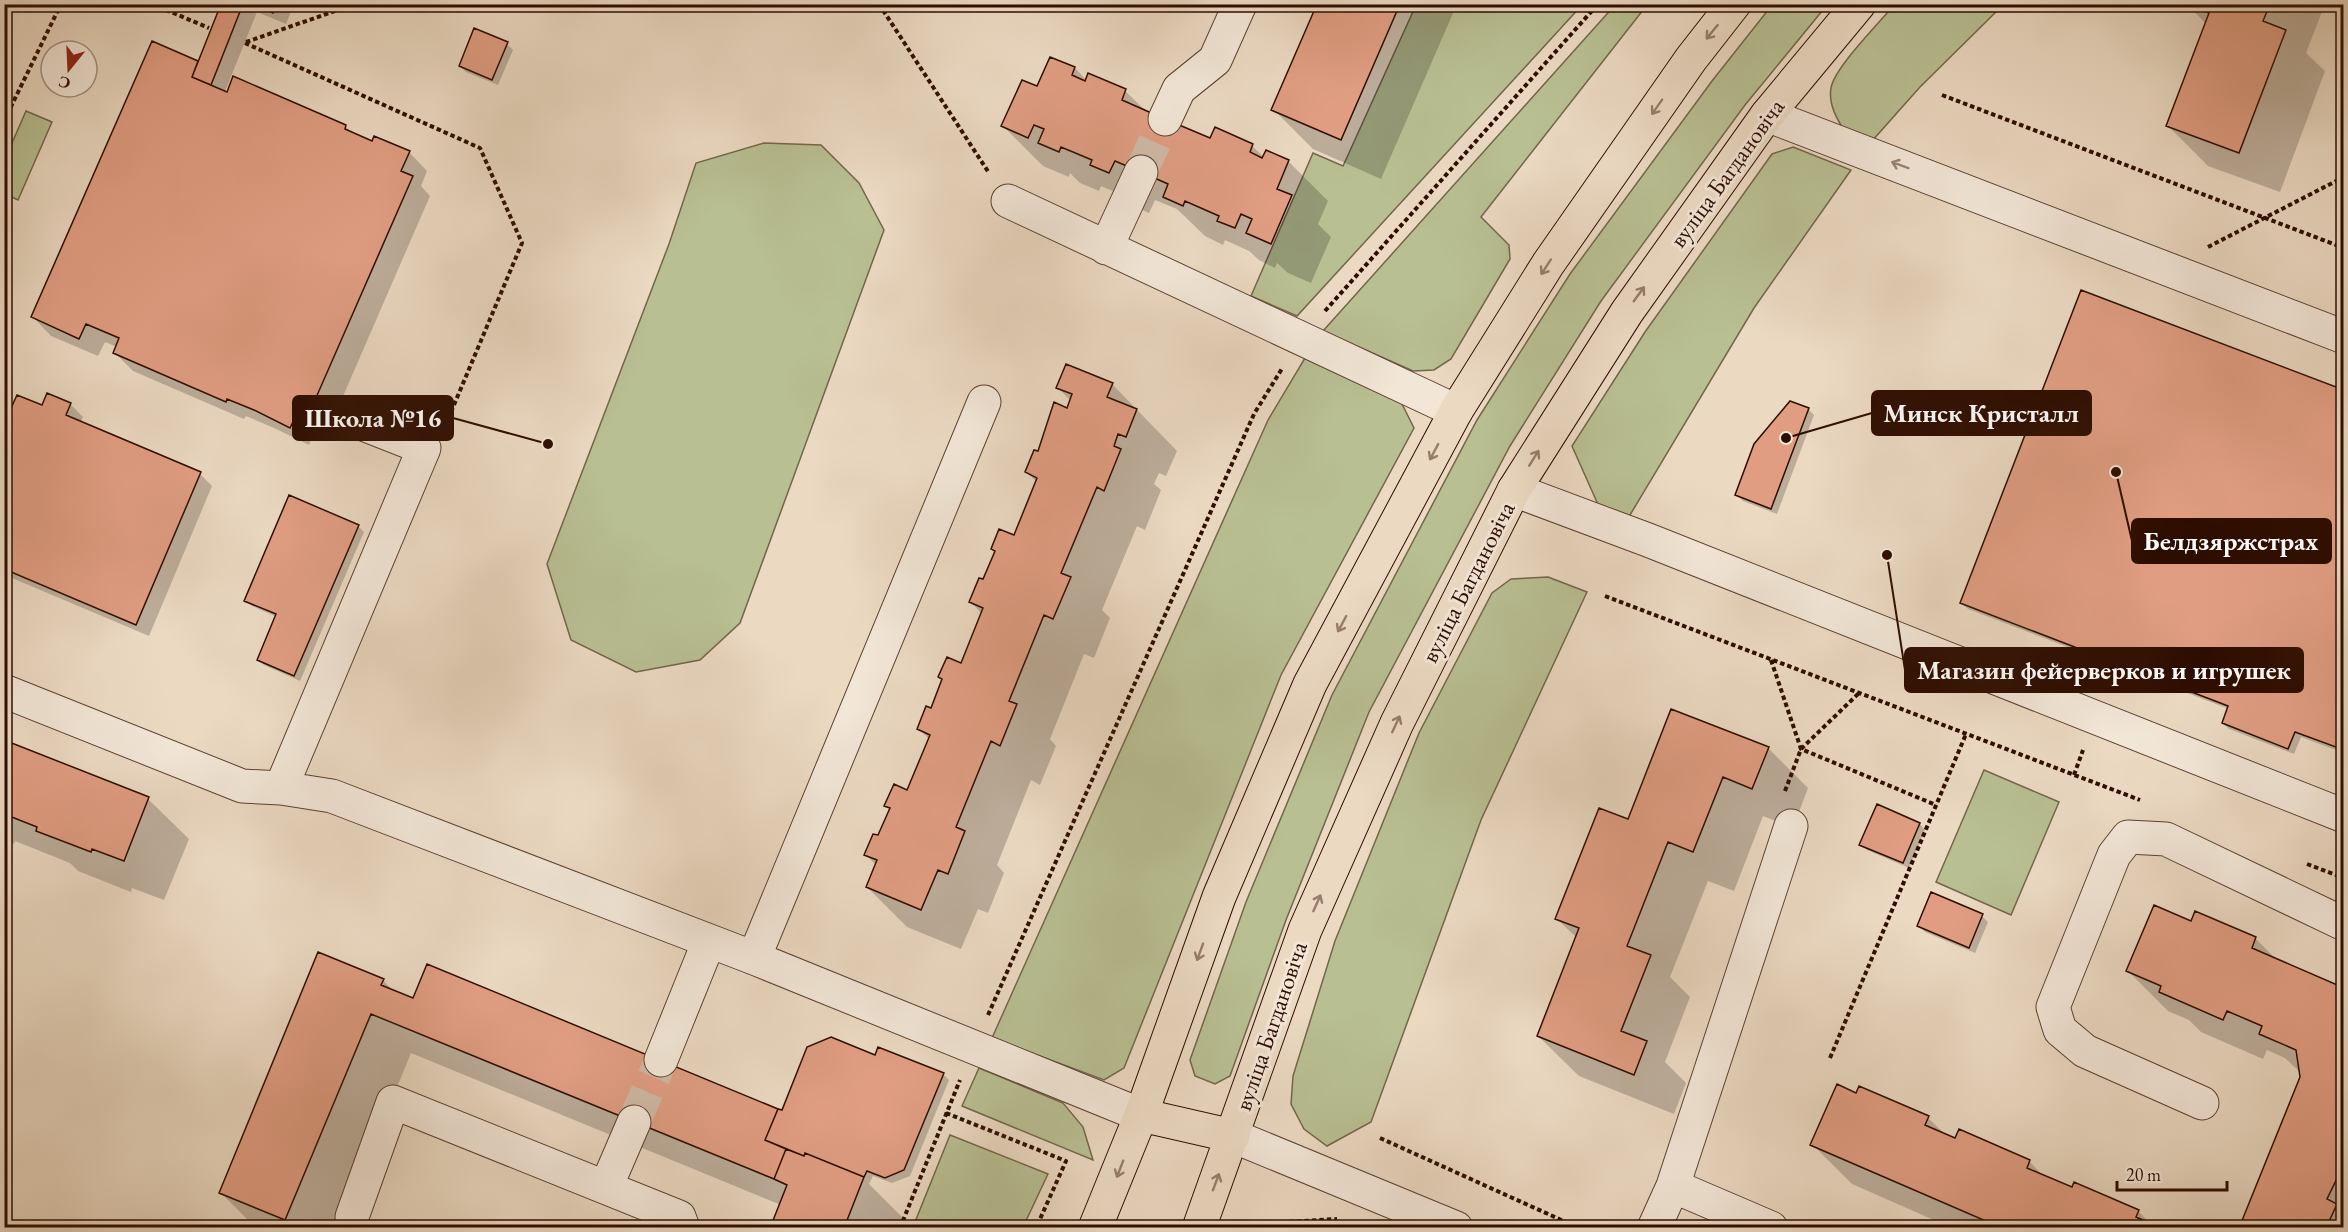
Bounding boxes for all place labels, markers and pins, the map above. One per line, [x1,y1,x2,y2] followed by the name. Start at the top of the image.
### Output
[1872,391,2091,435] callout: Минск Кристалл
[293,396,453,440] callout: Школа №16
[2132,519,2331,563] callout: Белдзяржстрах
[1905,648,2303,692] callout: Магазин фейерверков и игрушек

